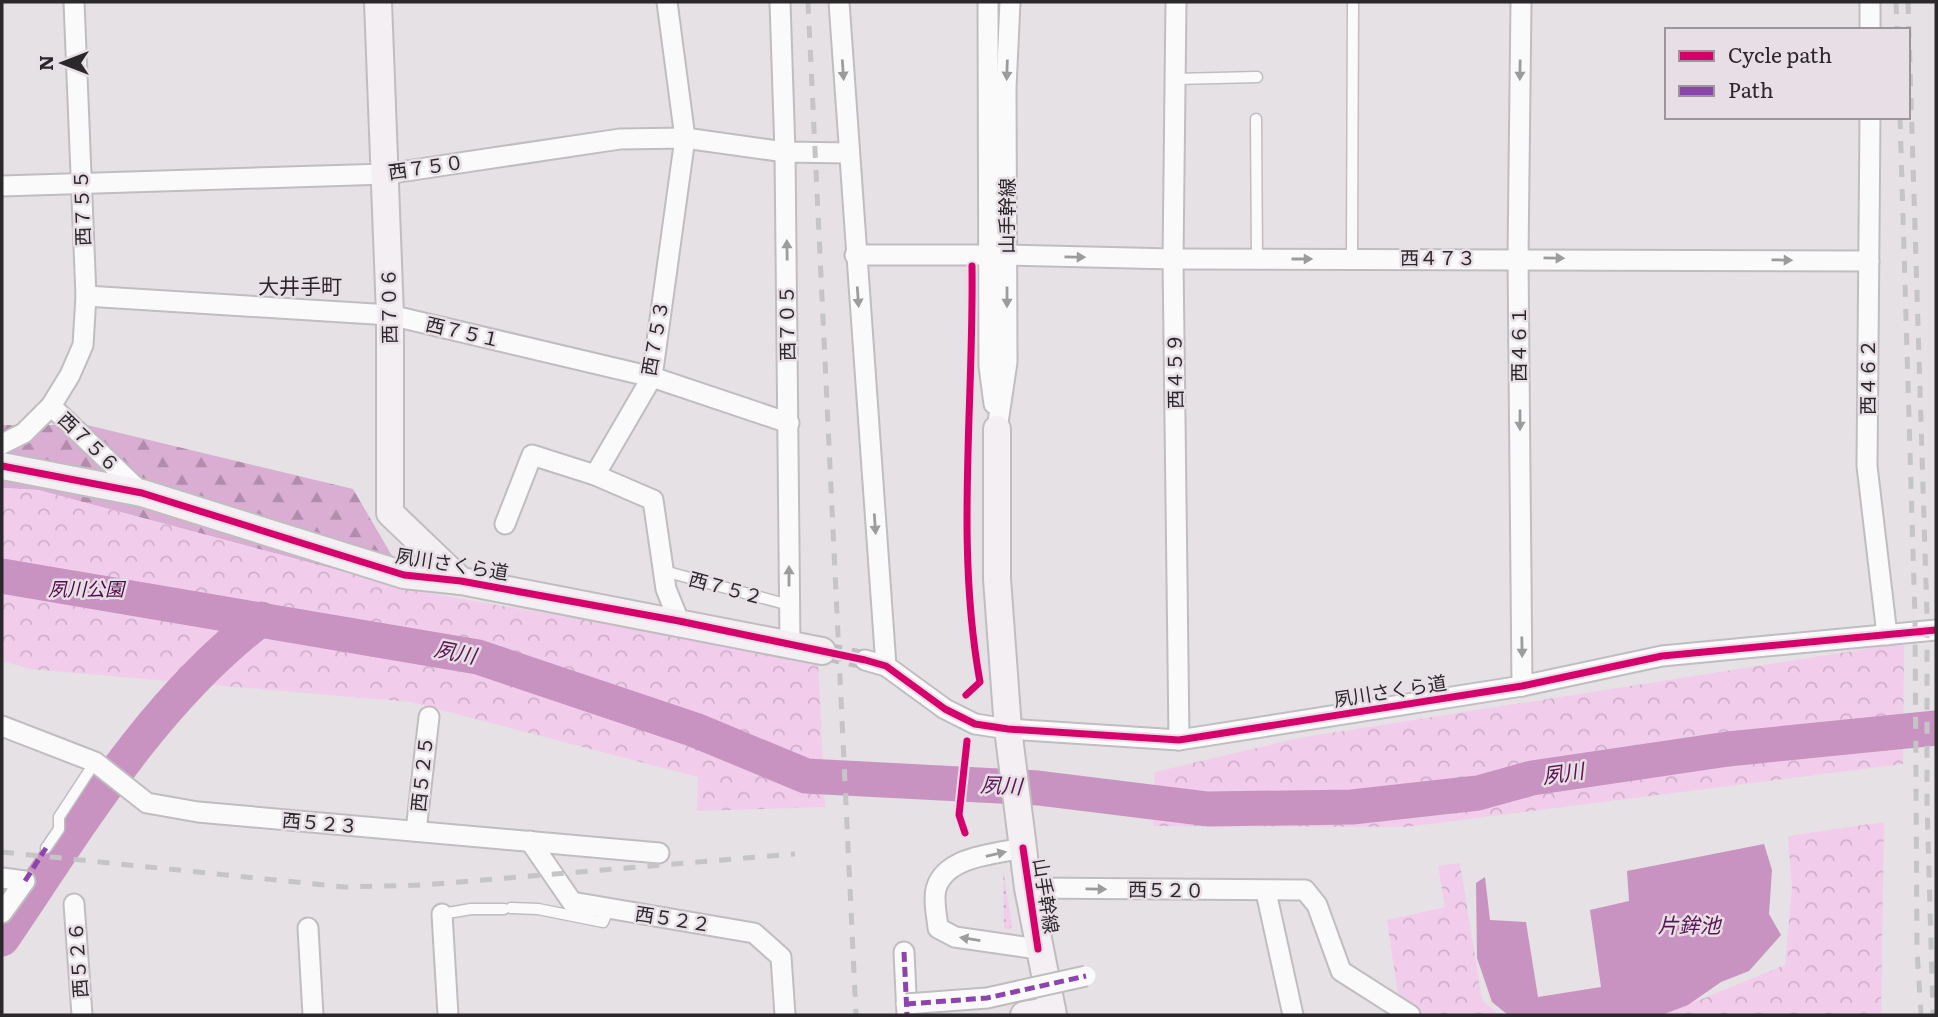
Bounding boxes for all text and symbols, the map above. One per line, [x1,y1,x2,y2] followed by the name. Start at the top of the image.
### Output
[28,28,98,98] north arrow
[1665,28,1910,119] legend
[1728,38,1832,69] text: Cycle path
[31,55,59,71] text: N
[838,59,849,81] one-way arrow
[1002,59,1013,81] one-way arrow
[1515,59,1526,81] one-way arrow
[1728,73,1774,104] text: Path
[386,147,465,185] street label: 西７５０
[66,170,96,247] street label: 西７５５
[992,178,1020,254] street label: 山手幹線
[781,239,792,261] one-way arrow
[1400,243,1476,271] street label: 西４７３
[1064,251,1086,263] one-way arrow
[1544,252,1566,264] one-way arrow
[1292,253,1314,265] one-way arrow
[1771,254,1793,266] one-way arrow
[373,268,403,344] street label: 西７０６
[258,269,342,300] district label: 大井手町
[771,285,801,361] street label: 西７０５
[853,286,864,308] one-way arrow
[1001,287,1013,309] one-way arrow
[634,298,674,378] street label: 西７５３
[1504,306,1532,382] street label: 西４６１
[423,309,503,353] street label: 西７５１
[1159,333,1189,409] street label: 西４５９
[1853,339,1881,415] street label: 西４６２
[53,405,127,478] street label: 西７５６
[1514,409,1525,431] one-way arrow
[870,513,881,535] one-way arrow
[394,540,511,586] street label: 夙川さくら道
[686,564,767,610] street label: 西７５２
[783,565,795,587] one-way arrow
[48,574,127,602] park label: 夙川公園
[432,631,481,670] water label: 夙川
[1516,637,1527,659] one-way arrow
[1331,667,1448,713] street label: 夙川さくら道
[403,735,439,813] street label: 西５２５
[1540,753,1588,790] water label: 夙川
[979,767,1025,800] water label: 夙川
[281,805,359,839] street label: 西５２３
[985,848,1007,859] one-way arrow
[1027,856,1067,936] street label: 山手幹線
[1128,874,1204,904] street label: 西５２０
[1085,883,1107,895] one-way arrow
[633,898,713,938] street label: 西５２２
[1658,908,1722,939] water label: 片鉾池
[60,921,94,999] street label: 西５２６
[959,933,981,944] one-way arrow

